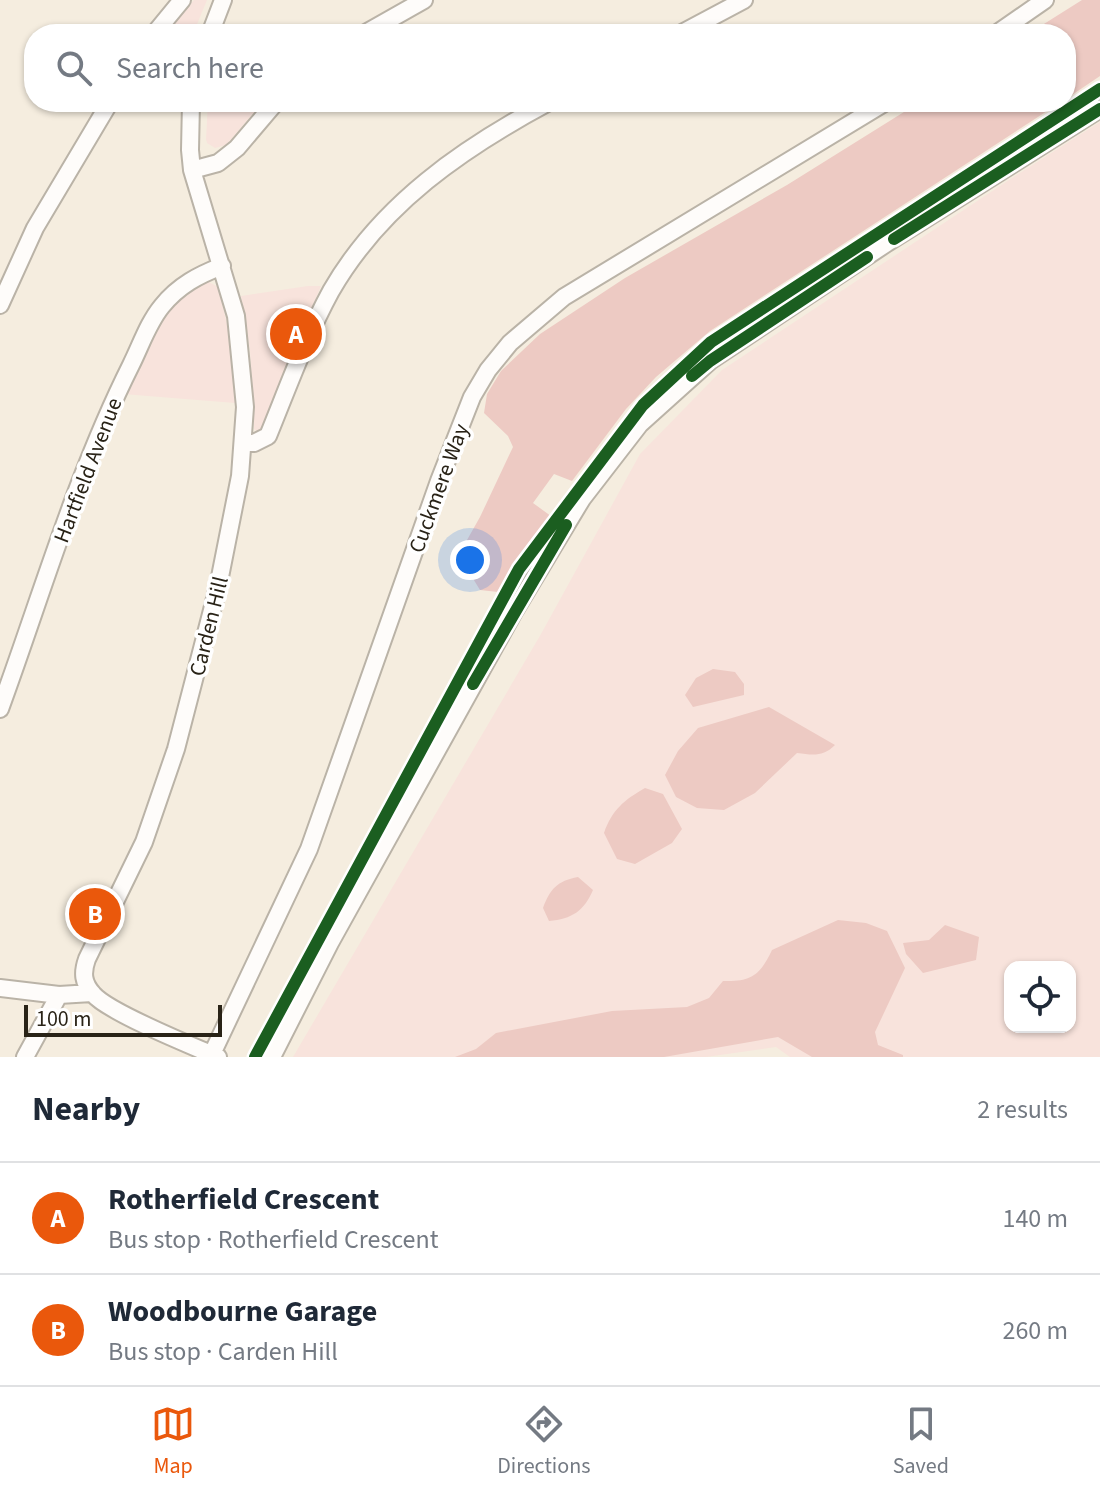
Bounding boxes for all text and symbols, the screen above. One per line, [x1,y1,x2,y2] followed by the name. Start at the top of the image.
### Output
[24,24,1076,112] search box
[52,46,96,90] icon: search
[116,47,264,90] text: Search here
[270,304,322,364] pin: A
[46,393,130,548] street label: Hartfield Avenue
[401,419,477,557] street label: Cuckmere Way
[450,540,490,580] your location
[181,573,237,679] street label: Carden Hill
[69,884,121,944] pin: B
[1004,961,1076,1033] map controls
[1004,961,1076,1033] button: locate
[24,1001,222,1037] scale bar
[36,1003,91,1035] text: 100 m
[32,1085,140,1134] text: Nearby
[977,1091,1068,1128] text: 2 results
[108,1178,379,1221] text: Rotherfield Crescent
[51,1200,65,1237] text: A
[1002,1200,1068,1237] text: 140 m
[108,1221,439,1258] text: Bus stop · Rotherfield Crescent
[108,1290,377,1333] text: Woodbourne Garage
[50,1312,66,1349] text: B
[1002,1312,1068,1349] text: 260 m
[108,1333,338,1370] text: Bus stop · Carden Hill
[151,1402,195,1482] tab: Map
[497,1402,590,1482] tab: Directions
[893,1402,949,1482] tab: Saved

